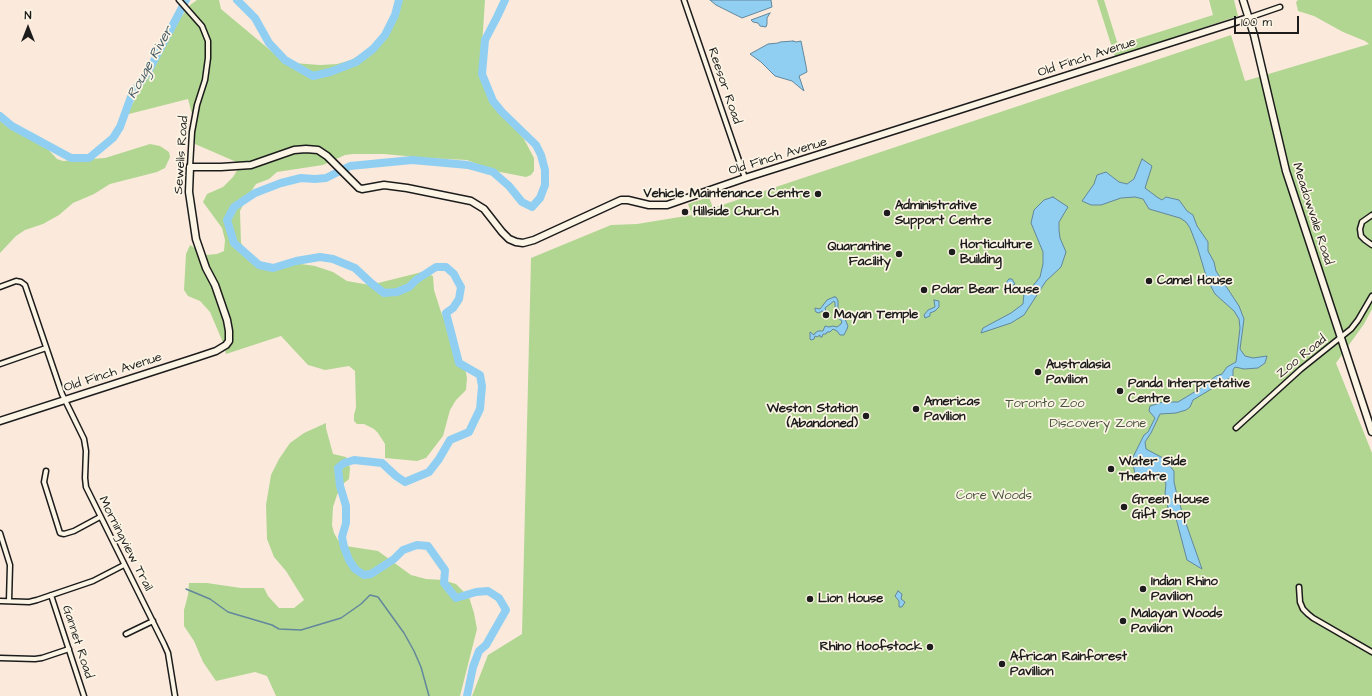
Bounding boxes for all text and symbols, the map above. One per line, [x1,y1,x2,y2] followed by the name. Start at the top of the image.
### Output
[8,8,48,48] north arrow
[25,8,31,23] text: N
[1236,8,1301,34] scale bar
[1241,14,1272,31] text: 100 m
[124,24,178,102] water label: Rouge River
[1036,35,1138,81] street label: Old Finch Avenue
[704,46,744,126] street label: Reesor Road
[171,115,193,195] street label: Sewells Road
[727,135,829,179] street label: Old Finch Avenue
[1288,161,1336,267] street label: Meadowvale Road
[644,186,810,202] place label: Vehicle Maintenance Centre
[813,189,823,199] marker: Vehicle Maintenance Centre
[895,198,992,229] place label: Administrative Support Centre
[693,204,778,220] place label: Hillside Church
[680,207,690,217] marker: Hillside Church
[882,208,892,218] marker: Administrative Support Centre
[960,237,1033,268] place label: Horticulture Building
[827,239,891,270] place label: Quarantine Facility
[947,247,957,257] marker: Horticulture Building
[894,249,904,259] marker: Quarantine Facility
[1157,273,1233,289] place label: Camel House
[1144,276,1154,286] marker: Camel House
[932,282,1039,298] place label: Polar Bear House
[919,285,929,295] marker: Polar Bear House
[834,307,918,323] place label: Mayan Temple
[821,310,831,320] marker: Mayan Temple
[1274,332,1330,382] street label: Zoo Road
[62,350,164,396] street label: Old Finch Avenue
[1046,357,1110,388] place label: Australasia Pavilion
[1033,367,1043,377] marker: Australasia Pavilion
[1128,376,1250,407] place label: Panda Interpretative Centre
[1115,386,1125,396] marker: Panda Interpretative Centre
[924,394,980,425] place label: Americas Pavilion
[1006,396,1084,412] park label: Toronto Zoo
[767,401,858,432] place label: Weston Station (Abandoned)
[911,404,921,414] marker: Americas Pavilion
[861,411,871,421] marker: Weston Station (Abandoned)
[1050,416,1146,432] park label: Discovery Zone
[1119,454,1187,485] place label: Water Side Theatre
[1106,464,1116,474] marker: Water Side Theatre
[956,488,1032,504] park label: Core Woods
[1132,492,1209,523] place label: Green House Gift Shop
[94,494,156,594] street label: Morningview Trail
[1119,502,1129,512] marker: Green House Gift Shop
[1151,574,1218,605] place label: Indian Rhino Pavilion
[1138,584,1148,594] marker: Indian Rhino Pavilion
[818,591,883,607] place label: Lion House
[805,594,815,604] marker: Lion House
[58,603,96,681] street label: Gannet Road
[1131,606,1223,637] place label: Malayan Woods Pavilion
[1118,616,1128,626] marker: Malayan Woods Pavilion
[820,639,922,655] place label: Rhino Hoofstock
[925,642,935,652] marker: Rhino Hoofstock
[1010,649,1127,680] place label: African Rainforest Pavillion
[997,659,1007,669] marker: African Rainforest Pavillion

